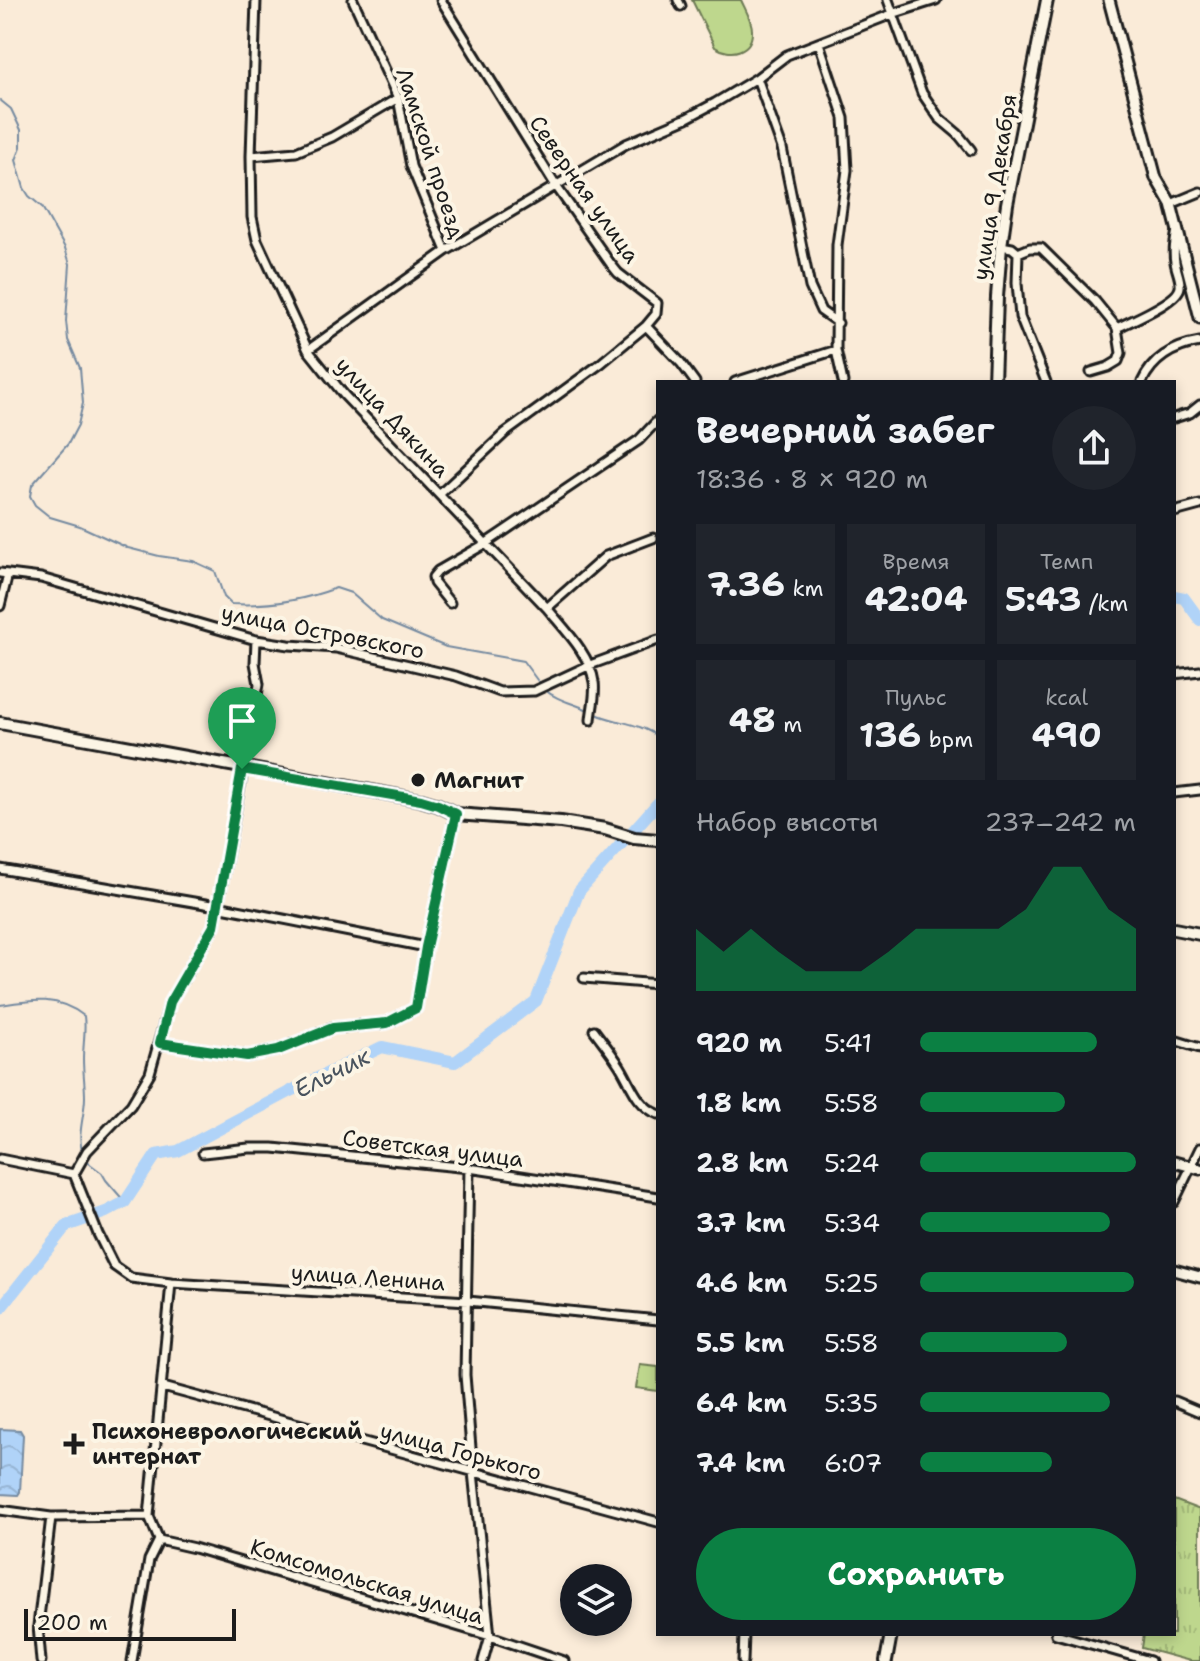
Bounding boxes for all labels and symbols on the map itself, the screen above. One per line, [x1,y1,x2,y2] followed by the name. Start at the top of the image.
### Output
[389,64,472,242] street label: Ламской проезд
[965,92,1024,282] street label: улица 9 Декабря
[523,110,647,269] street label: Северная улица
[329,351,456,484] street label: улица Дякина
[219,598,427,665] street label: улица Островского
[208,687,276,769] pin
[434,766,525,795] place label: Магнит
[409,771,427,789] marker: Магнит
[289,1040,377,1106] water label: Ельчик
[341,1123,525,1174] street label: Советская улица
[290,1258,446,1297] street label: улица Ленина
[377,1416,545,1487] street label: улица Горького
[92,1417,362,1471] place label: Психоневрологический интернат
[63,1433,85,1455] marker: Психоневрологический интернат
[247,1532,487,1631] street label: Комсомольская улица
[24,1605,236,1641] scale bar

